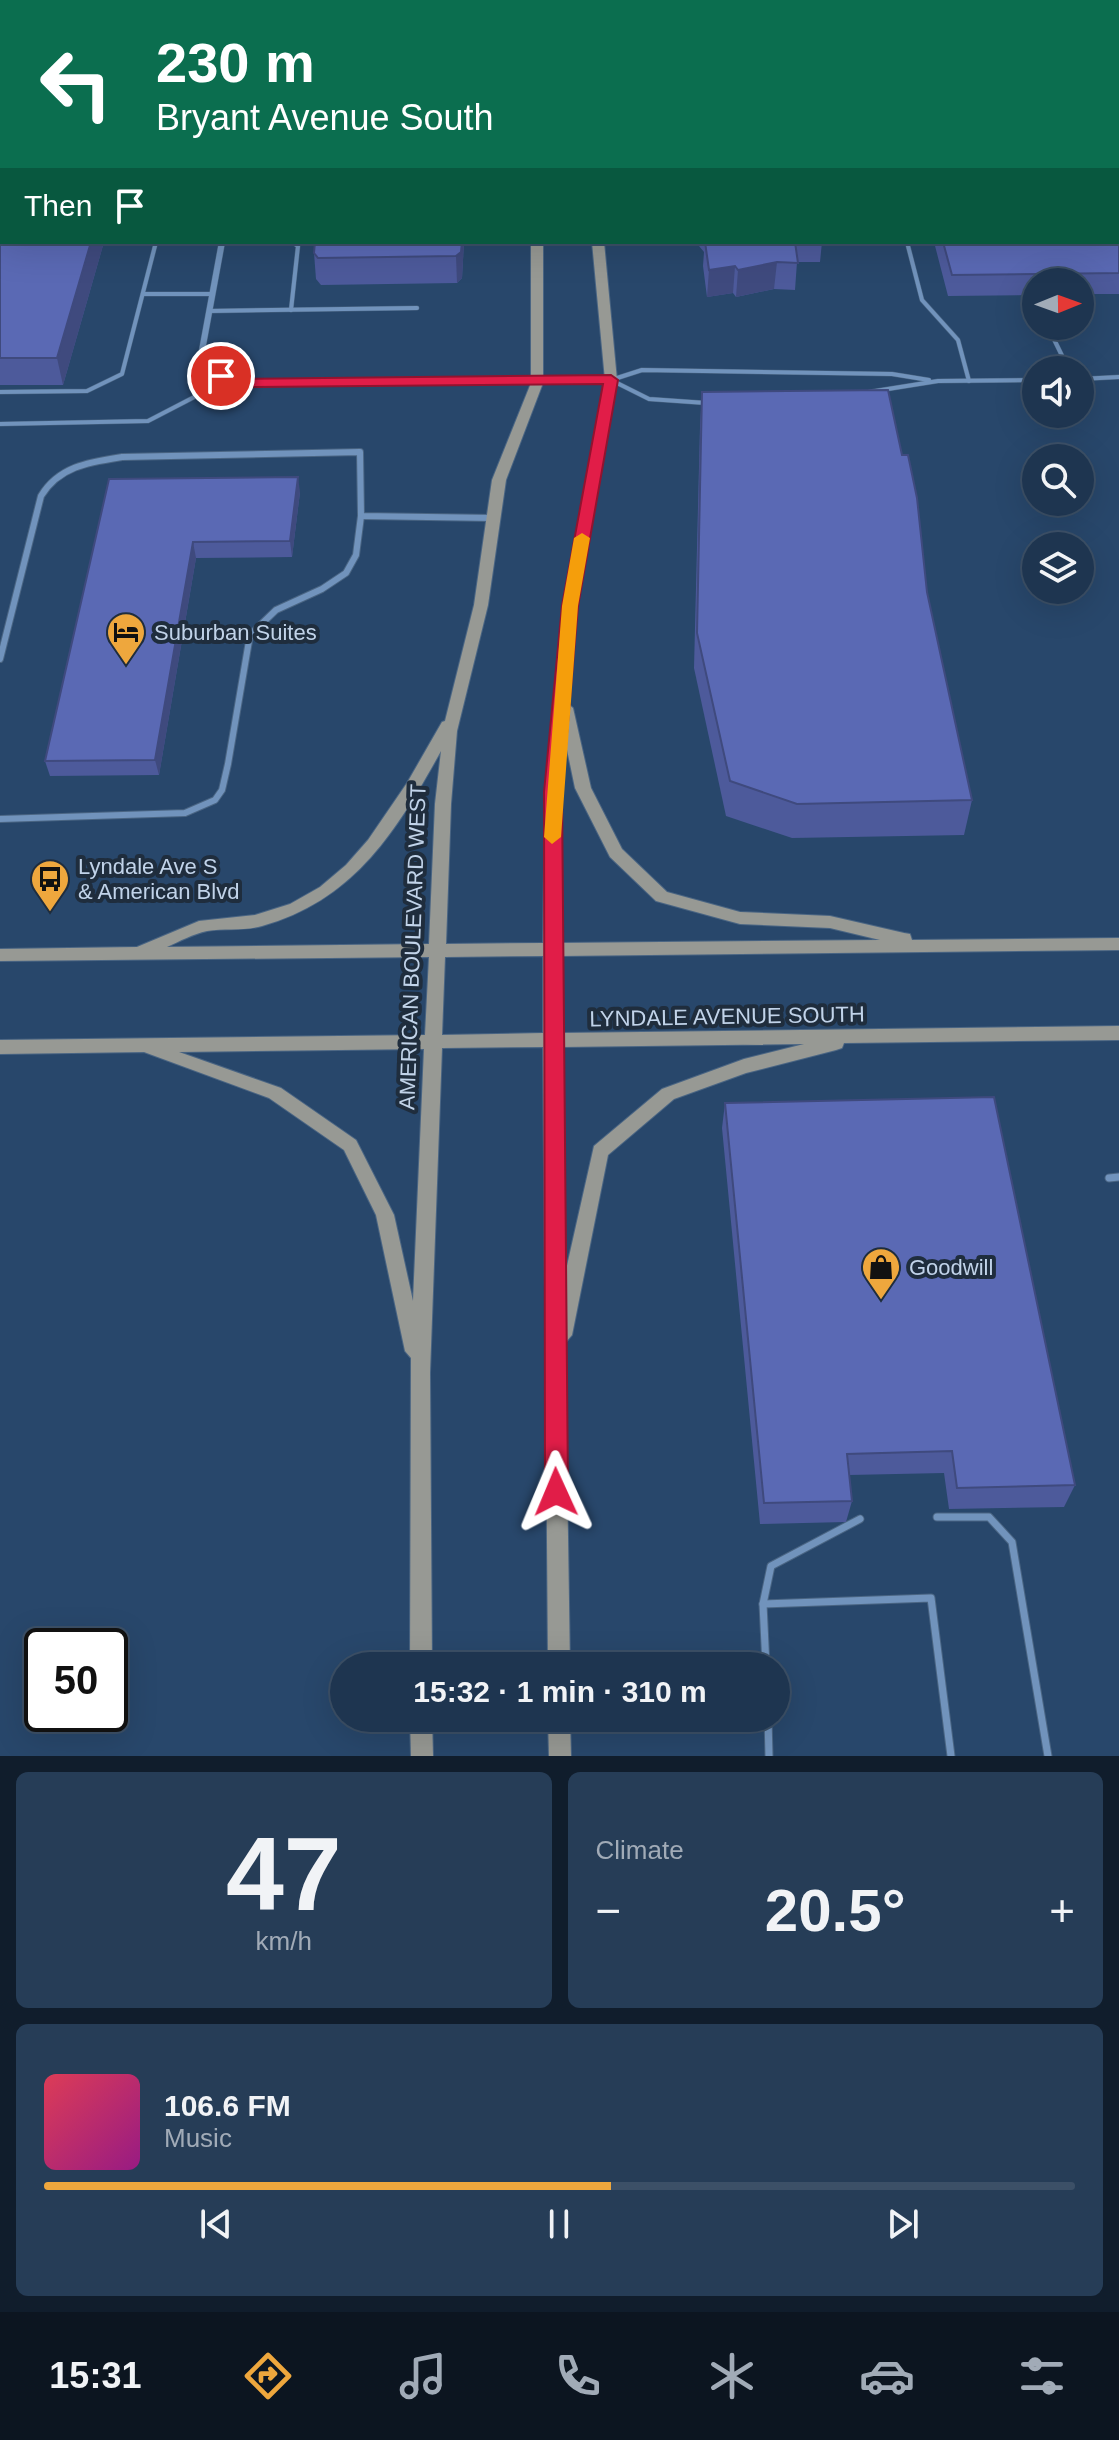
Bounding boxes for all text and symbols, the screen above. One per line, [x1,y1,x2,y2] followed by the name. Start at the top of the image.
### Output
[156,31,315,94] text: 230 m
[24,32,128,136] icon: left
[156,97,494,138] text: Bryant Avenue South
[108,184,152,228] icon: arrive
[24,189,92,222] text: Then
[1022,268,1094,340] north arrow
[1022,268,1094,604] map controls
[187,342,255,410] pin
[199,354,243,398] icon: arrive
[1022,356,1094,428] button: sound
[1022,444,1094,516] button: search
[1022,532,1094,604] button: layers
[105,611,147,666] hotel icon: Suburban Suites
[154,620,317,645] place label: Suburban Suites
[394,784,431,1110] street label: AMERICAN BOULEVARD WEST
[78,854,239,904] place label: Lyndale Ave S & American Blvd
[29,858,71,913] bus stop icon: Lyndale Ave S & American Blvd
[589,1002,865,1031] street label: LYNDALE AVENUE SOUTH
[860,1246,902,1301] shop icon: Goodwill
[909,1255,993,1280] place label: Goodwill
[514,1450,598,1534] position arrow
[24,1628,128,1732] speed limit sign: 50
[413,1675,707,1708] text: 15:32 · 1 min · 310 m
[226,1816,342,1932] text: 47
[596,1835,684,1865] text: Climate
[765,1877,906,1944] text: 20.5°
[596,1886,621,1935] text: −
[1049,1886,1075,1935] text: +
[256,1926,312,1956] text: km/h
[164,2089,291,2122] text: 106.6 FM
[164,2123,232,2153] text: Music
[194,2202,238,2246] icon: previous
[537,2202,581,2246] icon: pause
[881,2202,925,2246] icon: next
[240,2348,296,2404] icon: directions
[395,2348,451,2404] icon: music
[550,2348,606,2404] icon: phone
[704,2348,760,2404] icon: climate
[859,2348,915,2404] icon: car
[1014,2348,1070,2404] icon: filters
[49,2355,141,2396] text: 15:31

